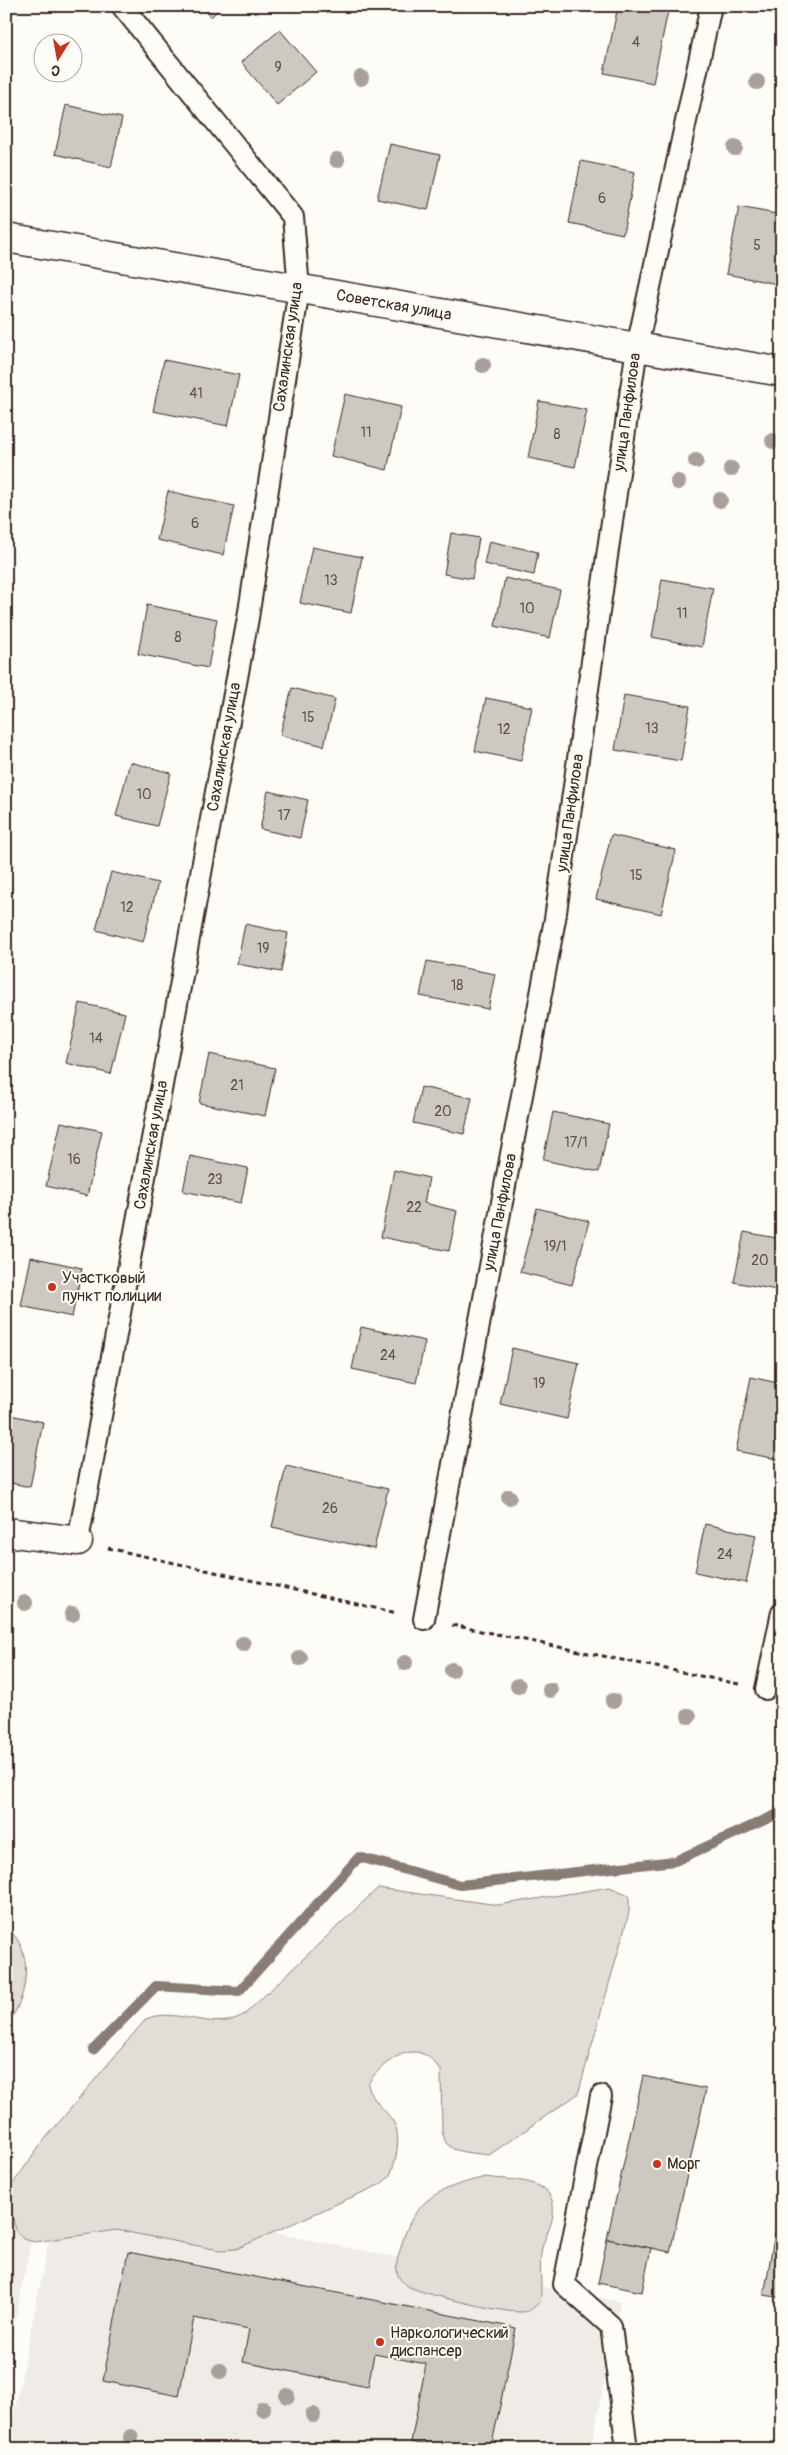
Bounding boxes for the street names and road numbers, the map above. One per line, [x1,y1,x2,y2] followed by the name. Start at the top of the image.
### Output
[269,281,307,413] street label: Сахалинская улица
[335,285,453,325] street label: Советская улица
[609,352,645,473] street label: улица Панфилова
[203,681,245,813] street label: Сахалинская улица
[552,753,588,874] street label: улица Панфилова
[130,1079,172,1211] street label: Сахалинская улица
[479,1152,521,1273] street label: улица Панфилова

